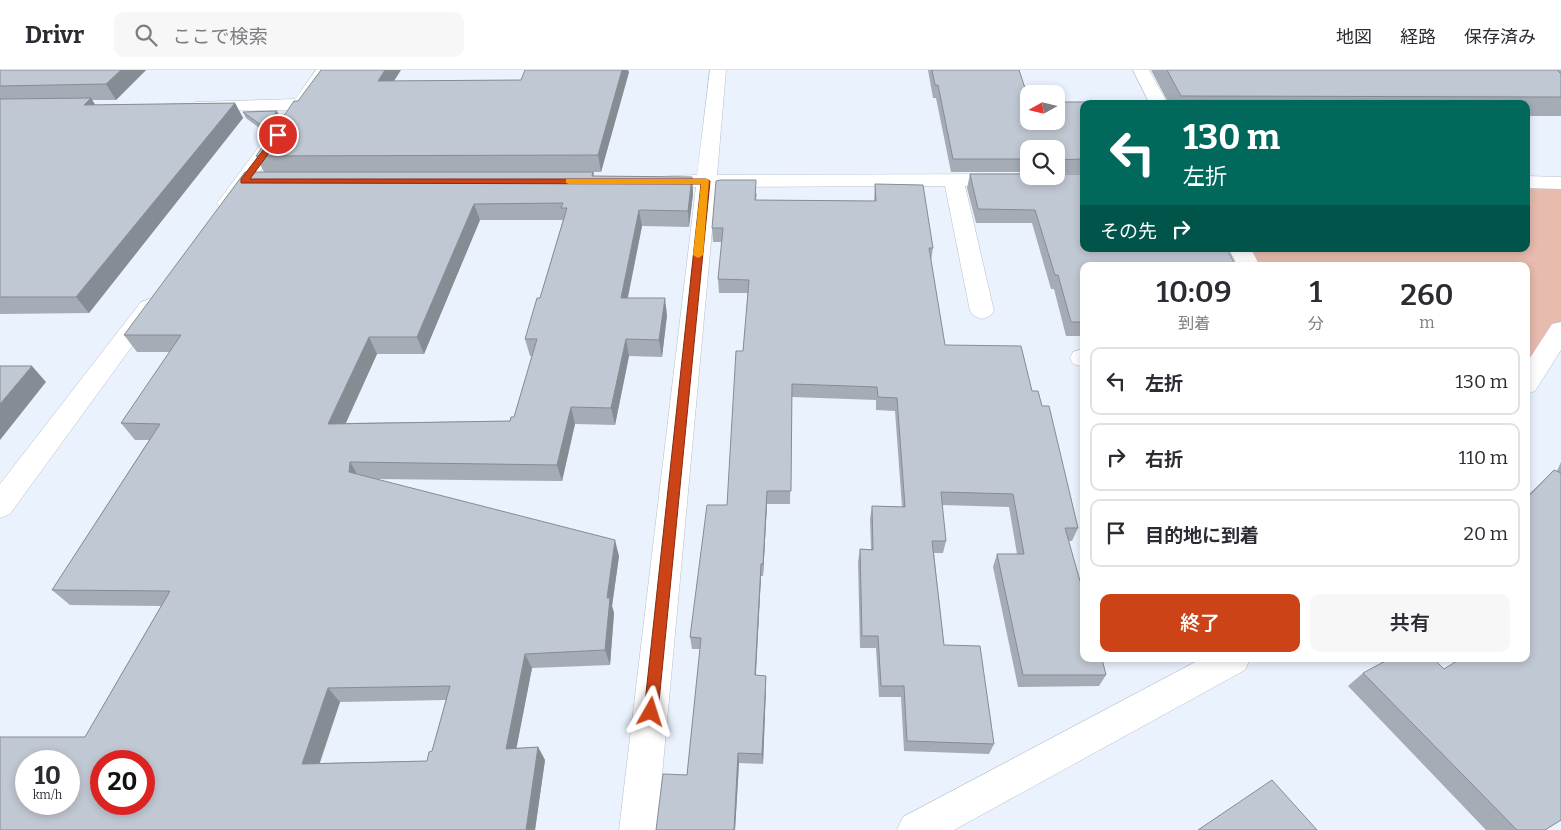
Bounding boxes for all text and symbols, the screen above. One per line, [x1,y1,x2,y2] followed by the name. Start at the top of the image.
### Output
[114,12,464,57] search box
[25,21,84,49] text: Drivr
[132,21,160,49] icon: search
[172,25,267,48] text: ここで検索
[1336,26,1372,48] text: 地図
[1400,26,1436,48] text: 経路
[1464,26,1536,48] text: 保存済み
[1020,85,1065,130] north arrow
[1020,85,1065,185] map controls
[257,114,299,156] pin
[1183,116,1280,158] text: 130 m
[1100,120,1165,185] icon: left
[264,121,292,149] icon: arrive
[1020,140,1065,185] button: search
[1183,163,1227,190] text: 左折
[1167,215,1195,243] icon: right
[1100,220,1157,243] text: その先
[1156,274,1232,310] text: 10:09
[1310,274,1322,310] text: 1
[1400,277,1454,313] text: 260
[1419,313,1435,332] text: m
[1178,314,1210,333] text: 到着
[1308,314,1324,333] text: 分
[1102,367,1130,395] icon: left
[1455,370,1508,393] text: 130 m
[1145,372,1183,395] text: 左折
[1102,443,1130,471] icon: right
[1458,446,1508,469] text: 110 m
[1145,448,1183,471] text: 右折
[1102,519,1130,547] icon: arrive
[1464,522,1508,545] text: 20 m
[1145,524,1259,547] text: 目的地に到着
[1100,594,1300,652] button: 終了
[1310,594,1510,652] button: 共有
[624,685,676,737] position arrow
[90,750,155,815] speed limit sign: 20
[34,761,61,791] text: 10
[33,788,62,802] text: km/h

